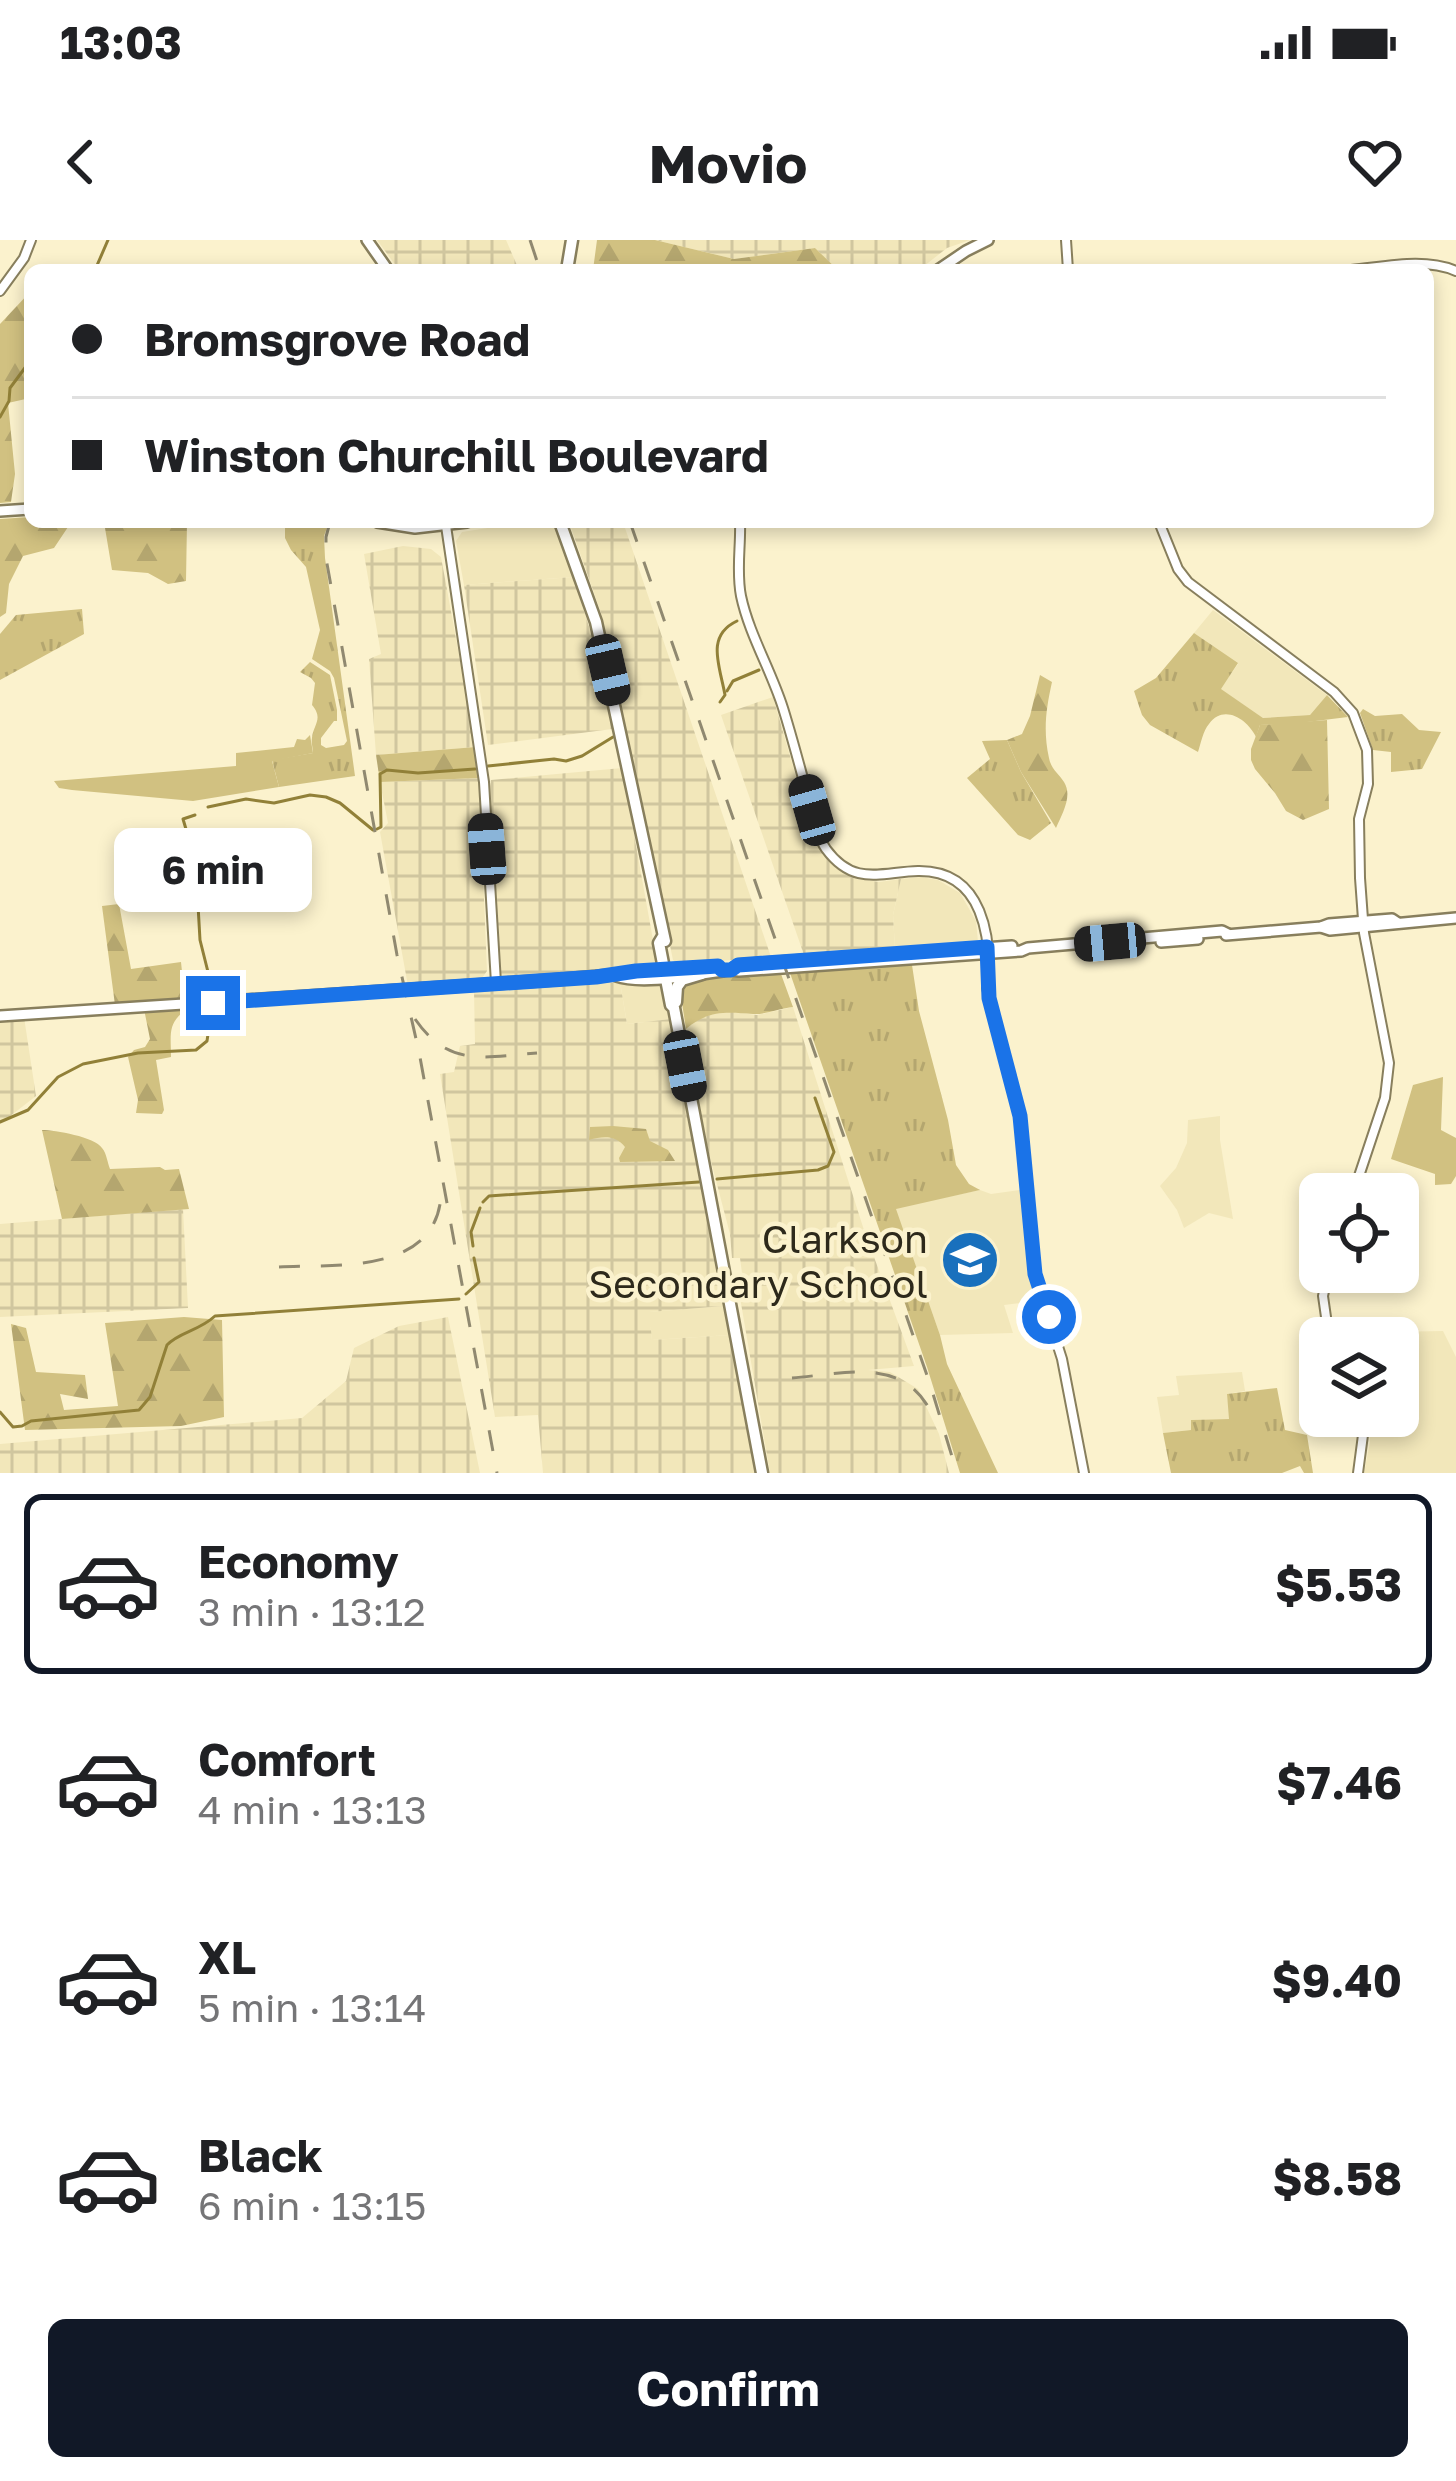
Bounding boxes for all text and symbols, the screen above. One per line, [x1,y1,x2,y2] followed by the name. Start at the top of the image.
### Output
[60,15,182,69] text: 13:03
[48,129,114,195] icon: back
[1342,129,1408,195] icon: heart
[649,130,807,195] text: Movio
[144,312,530,366] text: Bromsgrove Road
[144,428,769,482] text: Winston Churchill Boulevard
[582,631,634,709] car
[785,770,839,850] car
[467,812,507,886] car
[114,829,312,913] callout: 6 min
[162,846,264,893] text: 6 min
[1073,921,1147,963] car
[186,976,240,1030] route end
[660,1027,710,1105] car
[1299,1173,1419,1437] map controls
[1299,1173,1419,1293] button: locate
[588,1215,928,1307] place label: Clarkson Secondary School
[939,1229,1001,1291] school or university icon: Clarkson Secondary School
[1022,1290,1076,1344] route start
[1299,1317,1419,1437] button: layers
[54,1530,162,1638] icon: car
[198,1534,399,1588] text: Economy
[1275,1557,1402,1611] text: $5.53
[198,1588,426,1635] text: 3 min · 13:12
[54,1728,162,1836] icon: car
[198,1732,376,1786] text: Comfort
[1276,1755,1402,1809] text: $7.46
[198,1786,427,1833] text: 4 min · 13:13
[54,1926,162,2034] icon: car
[198,1930,256,1984] text: XL
[1271,1953,1402,2007] text: $9.40
[198,1984,427,2031] text: 5 min · 13:14
[54,2124,162,2232] icon: car
[198,2128,323,2182] text: Black
[1272,2151,1402,2205] text: $8.58
[198,2182,426,2229] text: 6 min · 13:15
[48,2319,1408,2457] button: Confirm

